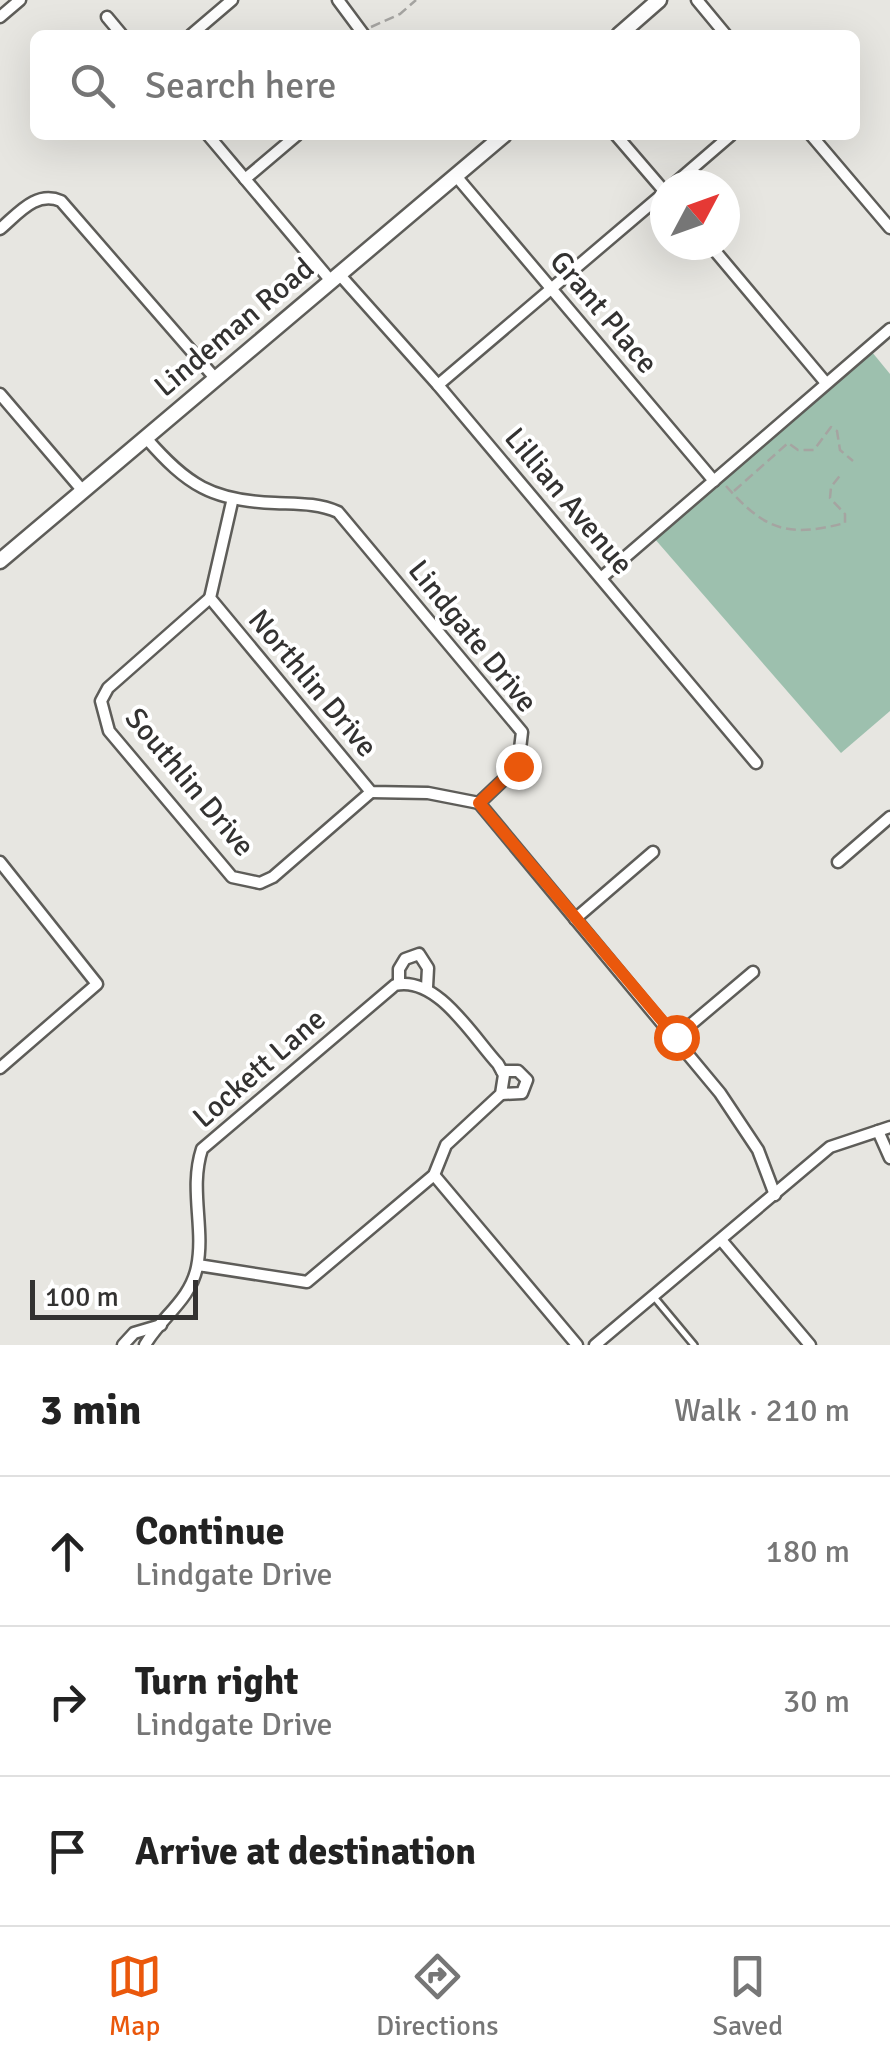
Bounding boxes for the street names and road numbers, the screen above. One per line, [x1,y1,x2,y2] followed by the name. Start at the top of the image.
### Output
[542,243,666,381] street label: Grant Place
[147,250,322,405] street label: Lindeman Road
[496,420,641,582] street label: Lillian Avenue
[400,553,545,720] street label: Lindgate Drive
[240,602,385,765] street label: Northlin Drive
[117,701,262,864] street label: Southlin Drive
[185,1001,333,1136] street label: Lockett Lane

